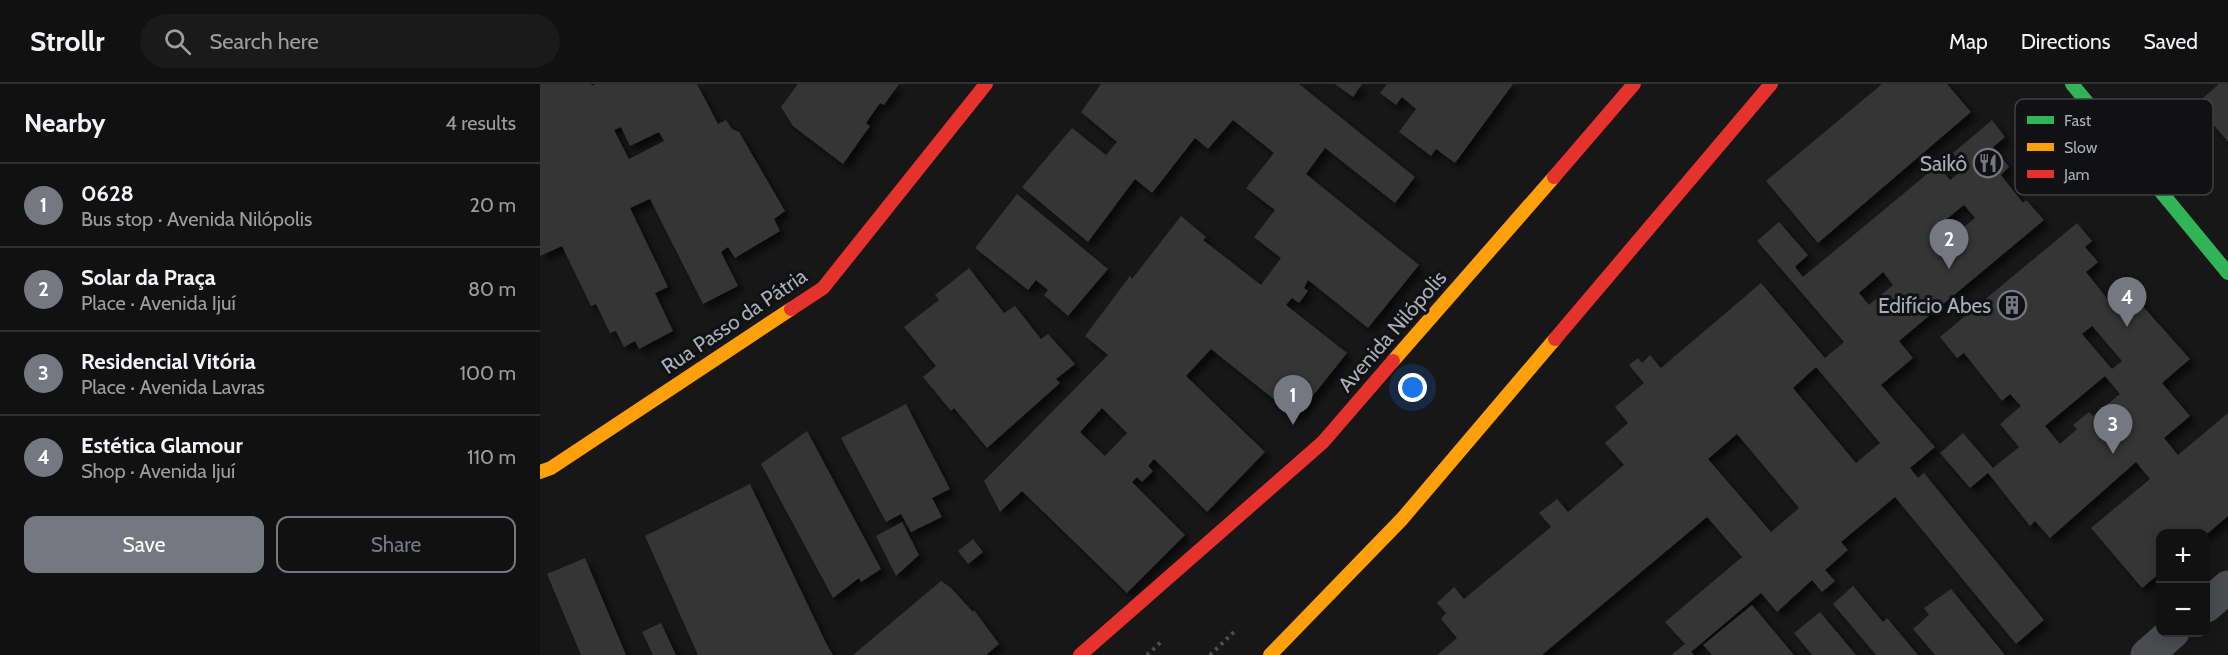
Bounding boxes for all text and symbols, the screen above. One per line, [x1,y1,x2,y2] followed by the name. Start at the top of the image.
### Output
[140,14,560,68] search box
[30,24,104,58] text: Strollr
[161,25,194,58] icon: search
[209,28,319,55] text: Search here
[1949,29,1988,54] text: Map
[2021,29,2110,54] text: Directions
[2143,29,2198,54] text: Saved
[2015,99,2213,195] legend
[24,107,105,139] text: Nearby
[445,111,516,135] text: 4 results
[2064,111,2092,130] text: Fast
[2064,138,2098,157] text: Slow
[1972,147,2004,179] restaurant icon: Saikô
[1920,151,1967,176] place label: Saikô
[2063,165,2090,184] text: Jam
[81,180,134,207] text: 0628
[40,193,47,217] text: 1
[470,193,516,217] text: 20 m
[81,207,312,231] text: Bus stop · Avenida Nilópolis
[1930,220,1968,269] pin: 2
[657,263,811,379] street label: Rua Passo da Pátria
[81,264,216,291] text: Solar da Praça
[1333,265,1452,397] street label: Avenida Nilópolis
[38,277,49,301] text: 2
[468,277,516,301] text: 80 m
[2108,278,2146,327] pin: 4
[1996,289,2028,321] building icon: Edifício Abes
[81,291,236,315] text: Place · Avenida Ijuí
[1878,293,1991,318] place label: Edifício Abes
[81,348,256,375] text: Residencial Vitória
[38,361,49,385] text: 3
[460,361,516,385] text: 100 m
[1398,373,1427,402] your location
[81,375,265,399] text: Place · Avenida Lavras
[1274,376,1312,425] pin: 1
[2094,404,2132,454] pin: 3
[81,432,243,459] text: Estética Glamour
[37,445,50,469] text: 4
[467,445,516,469] text: 110 m
[81,459,235,483] text: Shop · Avenida Ijuí
[24,516,264,573] button: Save
[276,516,516,573] button: Share
[2156,529,2210,637] map controls
[2156,529,2210,583] button: +
[2156,583,2210,637] button: −

